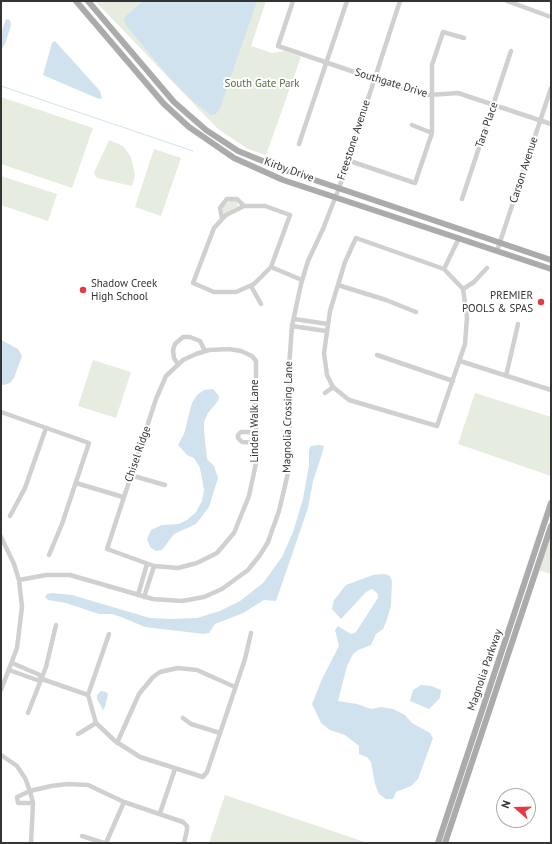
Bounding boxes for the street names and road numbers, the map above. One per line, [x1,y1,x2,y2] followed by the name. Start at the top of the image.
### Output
[353,66,429,100] street label: Southgate Drive
[335,98,373,182] street label: Freestone Avenue
[473,100,501,150] street label: Tara Place
[507,135,541,205] street label: Carson Avenue
[262,155,316,185] street label: Kirby Drive
[280,361,296,473] street label: Magnolia Crossing Lane
[248,379,262,463] street label: Linden Walk Lane
[122,424,154,484] street label: Chisel Ridge
[465,627,505,713] street label: Magnolia Parkway

